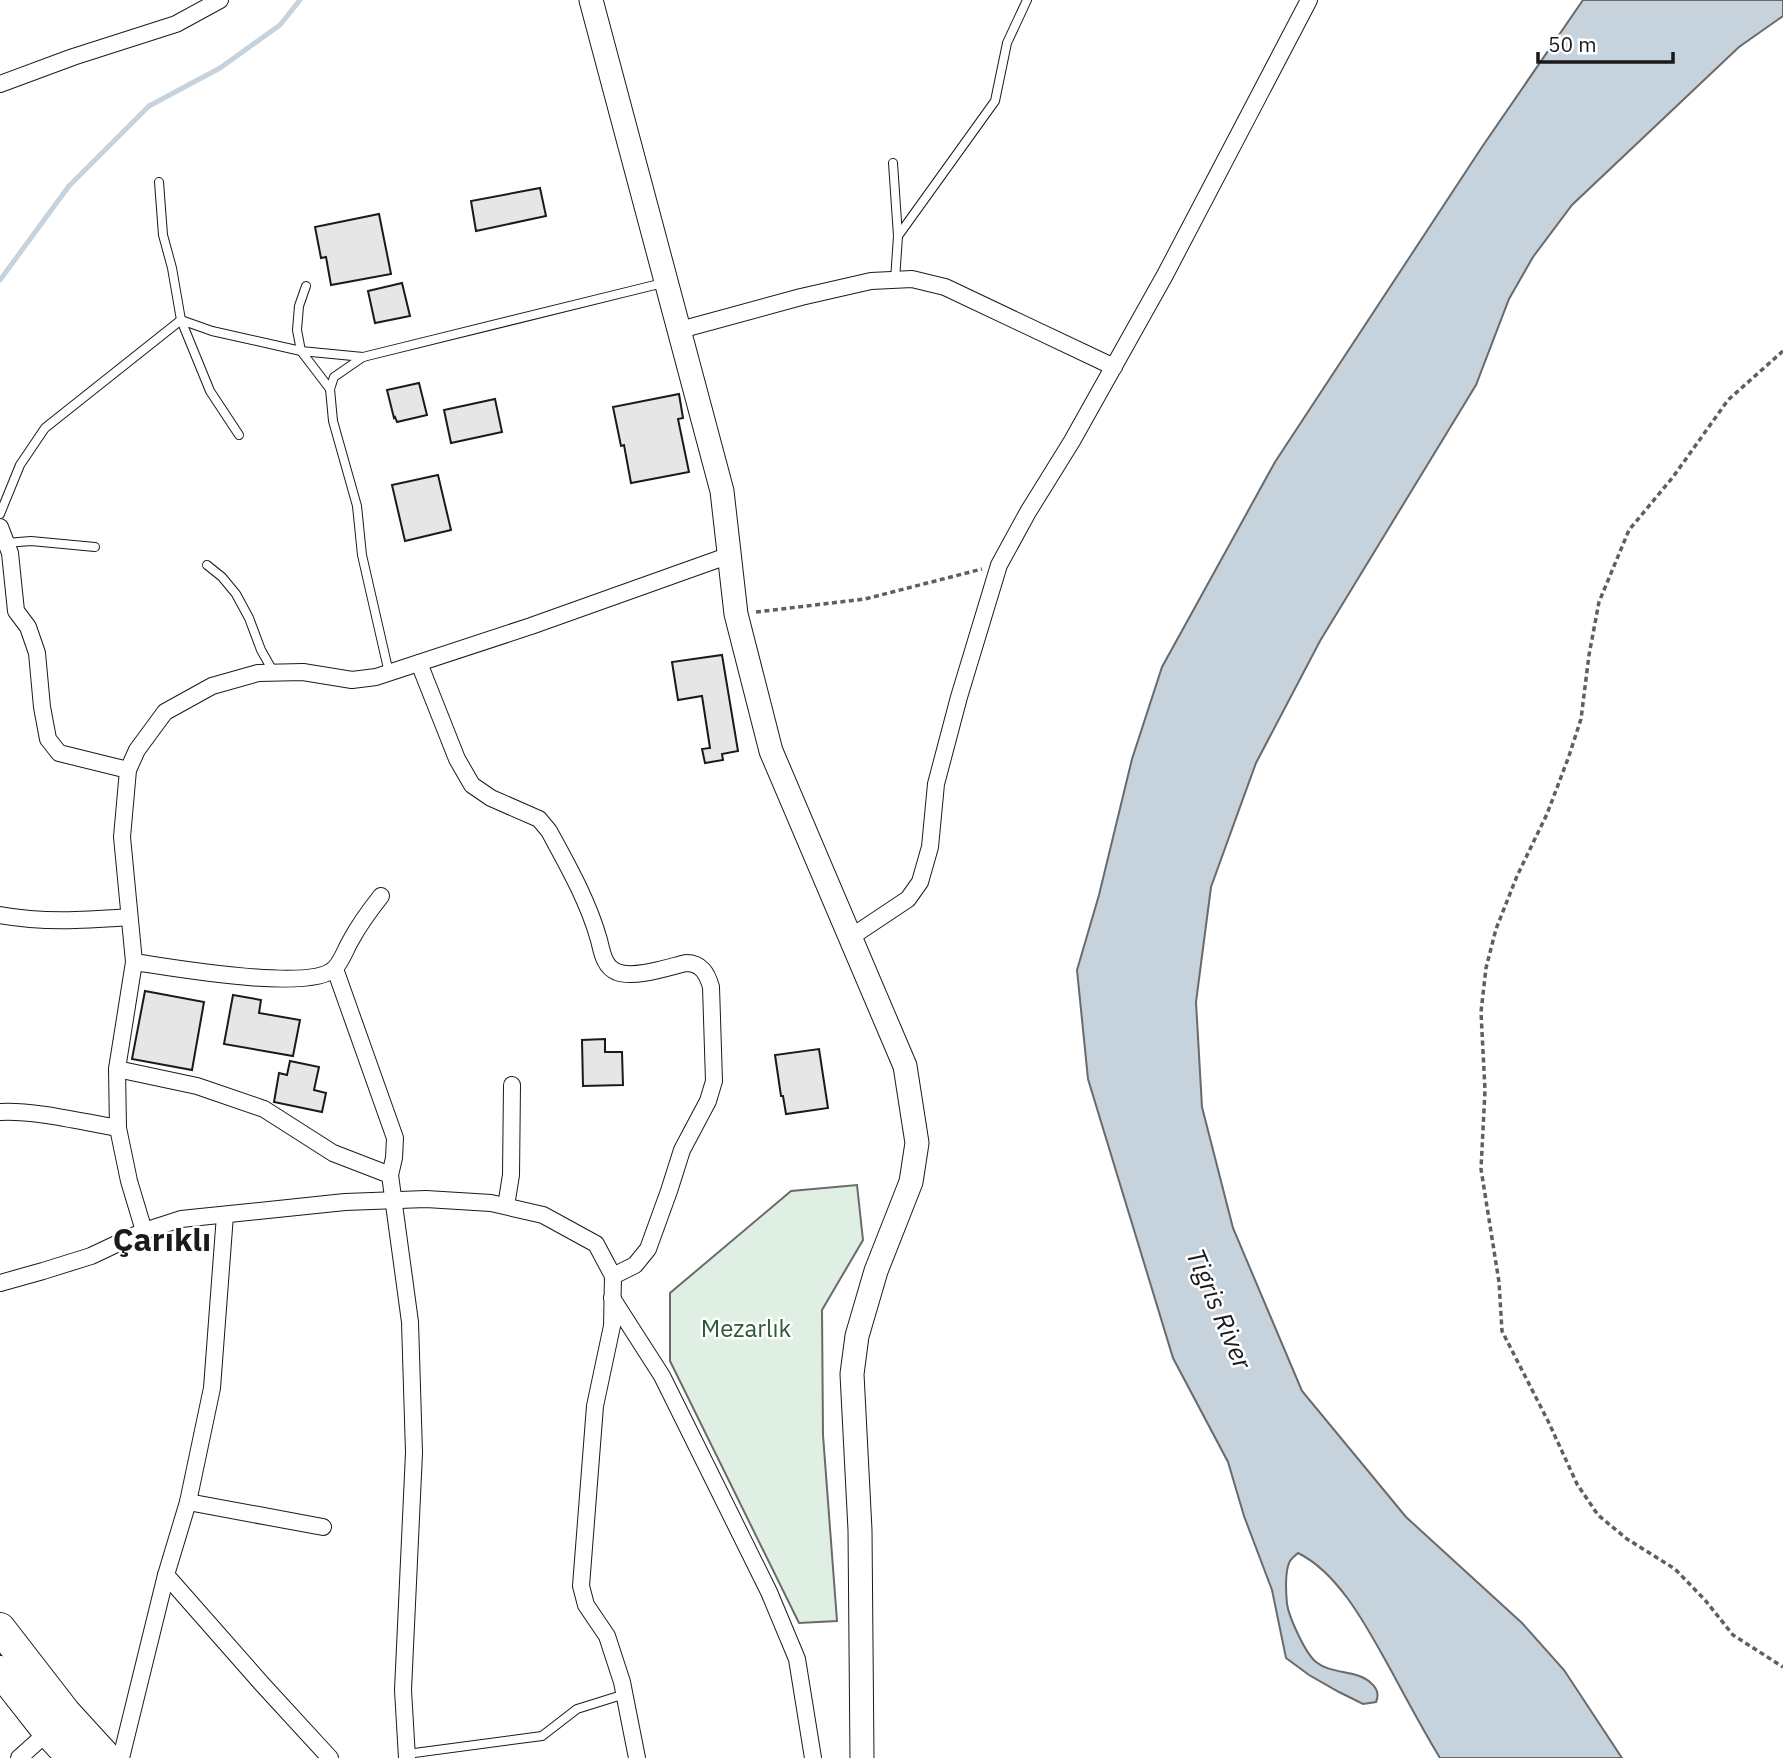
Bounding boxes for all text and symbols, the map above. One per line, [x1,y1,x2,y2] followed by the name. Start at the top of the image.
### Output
[1538,21,1673,65] scale bar
[1548,30,1597,58] text: 50 m
[113,1218,211,1260] district label: Çarıklı
[1179,1243,1261,1375] water label: Tigris River
[701,1312,792,1344] park label: Mezarlık

